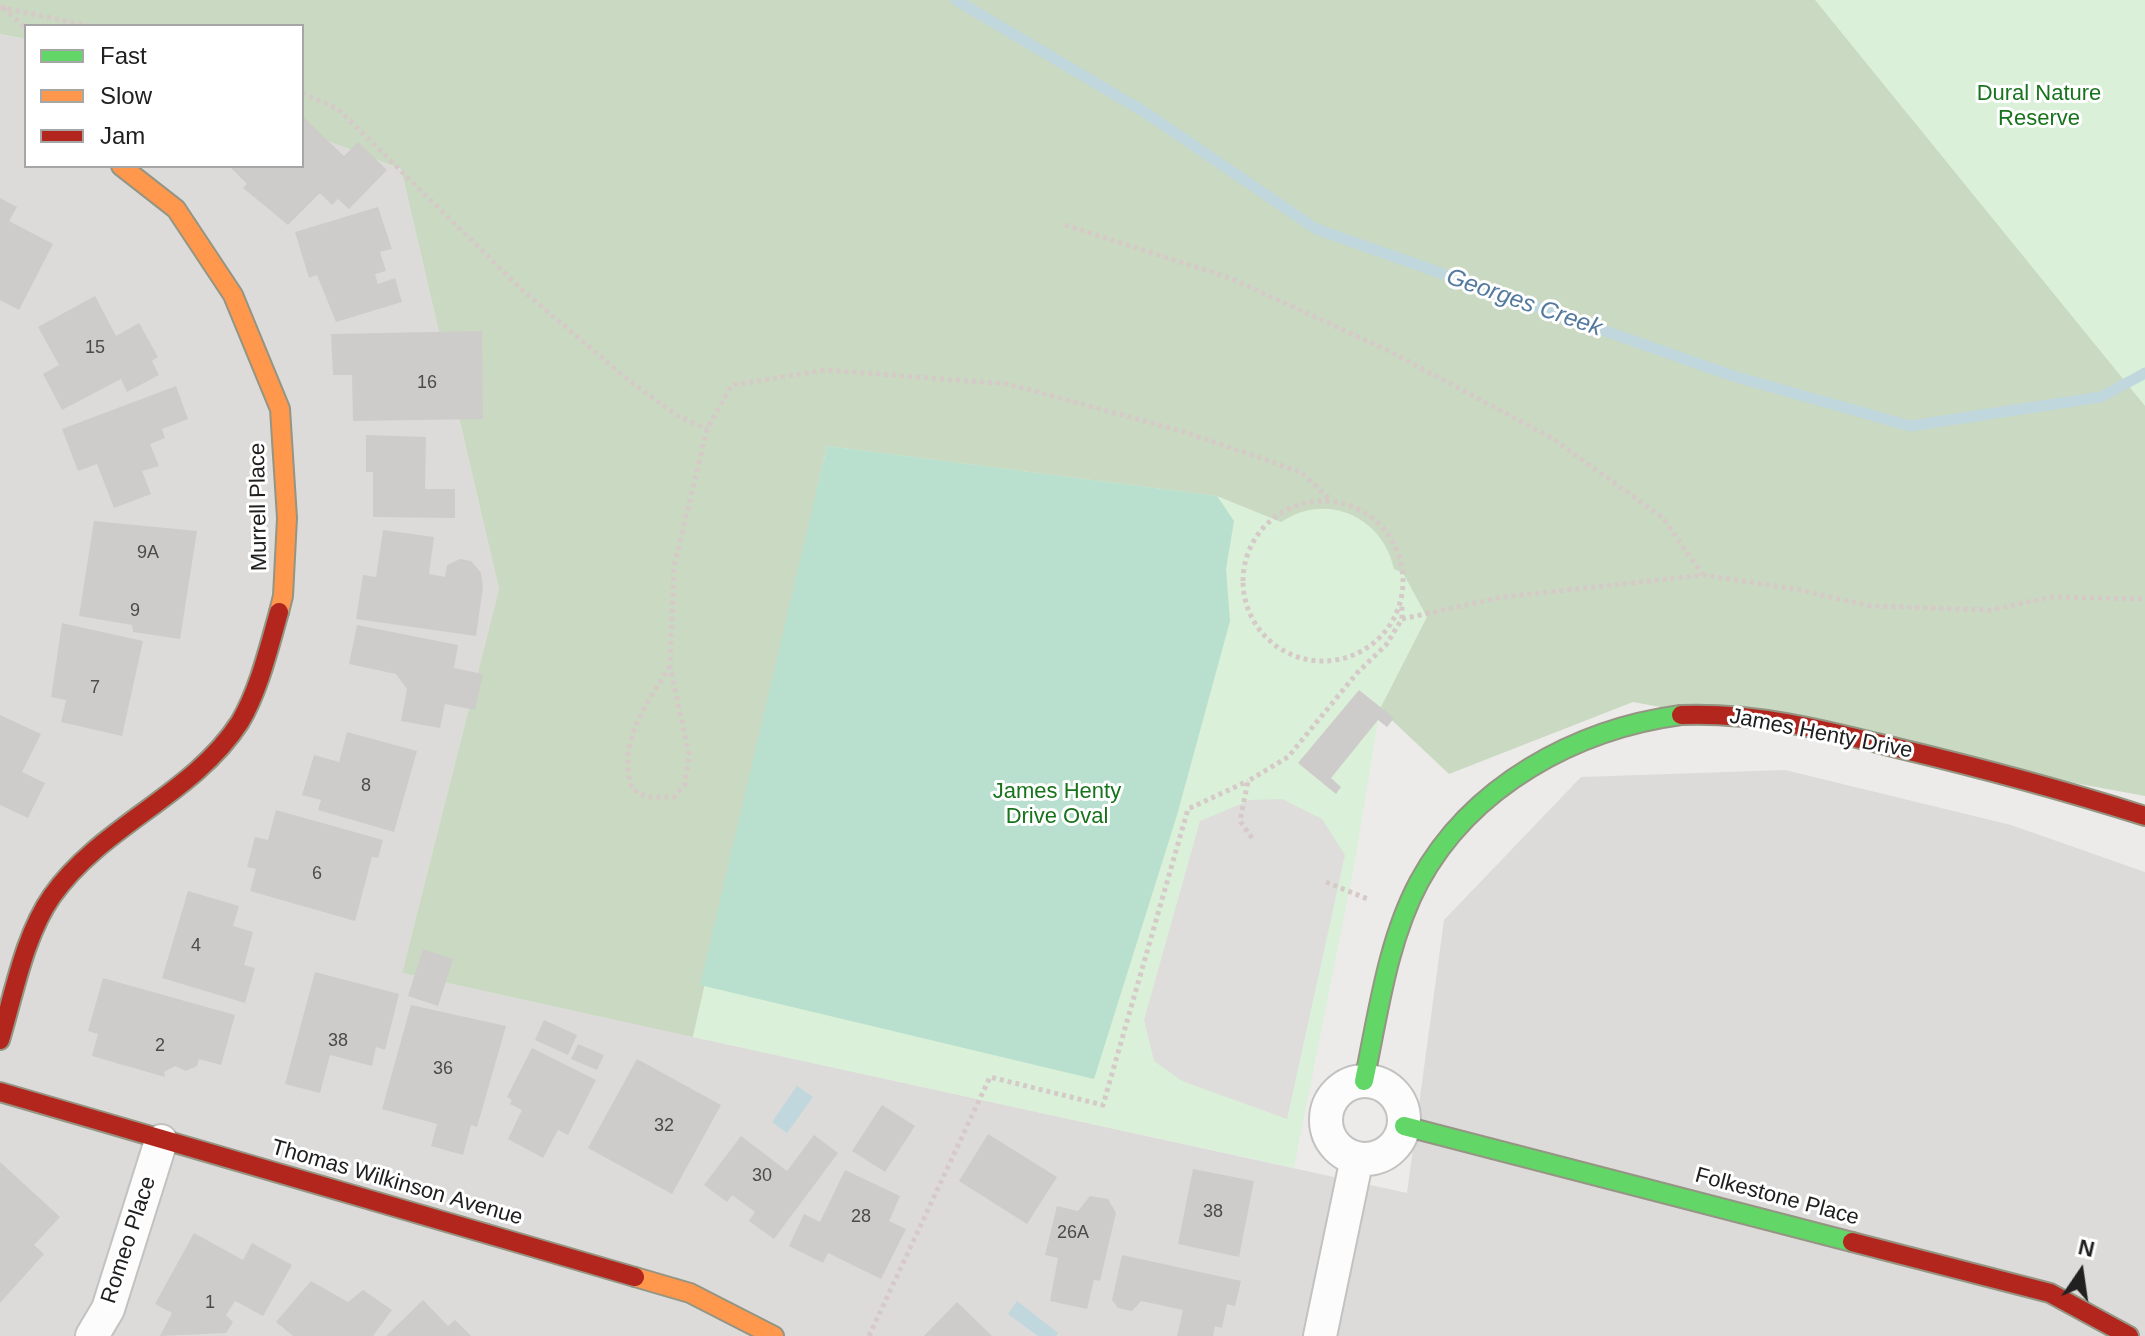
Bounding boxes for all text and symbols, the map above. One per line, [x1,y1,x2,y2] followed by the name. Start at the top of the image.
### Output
[24,24,304,168] legend
[100,42,147,69] text: Fast
[1977,81,2101,132] park label: Dural Nature Reserve
[100,82,152,109] text: Slow
[100,122,145,149] text: Jam
[1442,263,1606,343] water label: Georges Creek
[85,337,105,359] house number: 15
[417,372,437,394] house number: 16
[245,443,273,571] street label: Murrell Place
[137,542,159,564] house number: 9A
[130,600,140,622] house number: 9
[90,677,100,699] house number: 7
[1727,703,1915,765] street label: James Henty Drive
[361,775,371,797] house number: 8
[993,779,1121,830] park label: James Henty Drive Oval
[312,863,322,885] house number: 6
[191,935,201,957] house number: 4
[328,1030,348,1052] house number: 38
[155,1035,165,1057] house number: 2
[433,1058,453,1080] house number: 36
[654,1115,674,1137] house number: 32
[268,1134,526,1232] street label: Thomas Wilkinson Avenue
[1692,1162,1862,1232] street label: Folkestone Place
[752,1165,772,1187] house number: 30
[96,1173,162,1307] street label: Romeo Place
[1203,1201,1223,1223] house number: 38
[851,1206,871,1228] house number: 28
[1057,1222,1089,1244] house number: 26A
[2041,1232,2121,1312] north arrow
[2076,1234,2097,1262] text: N
[205,1292,215,1314] house number: 1

